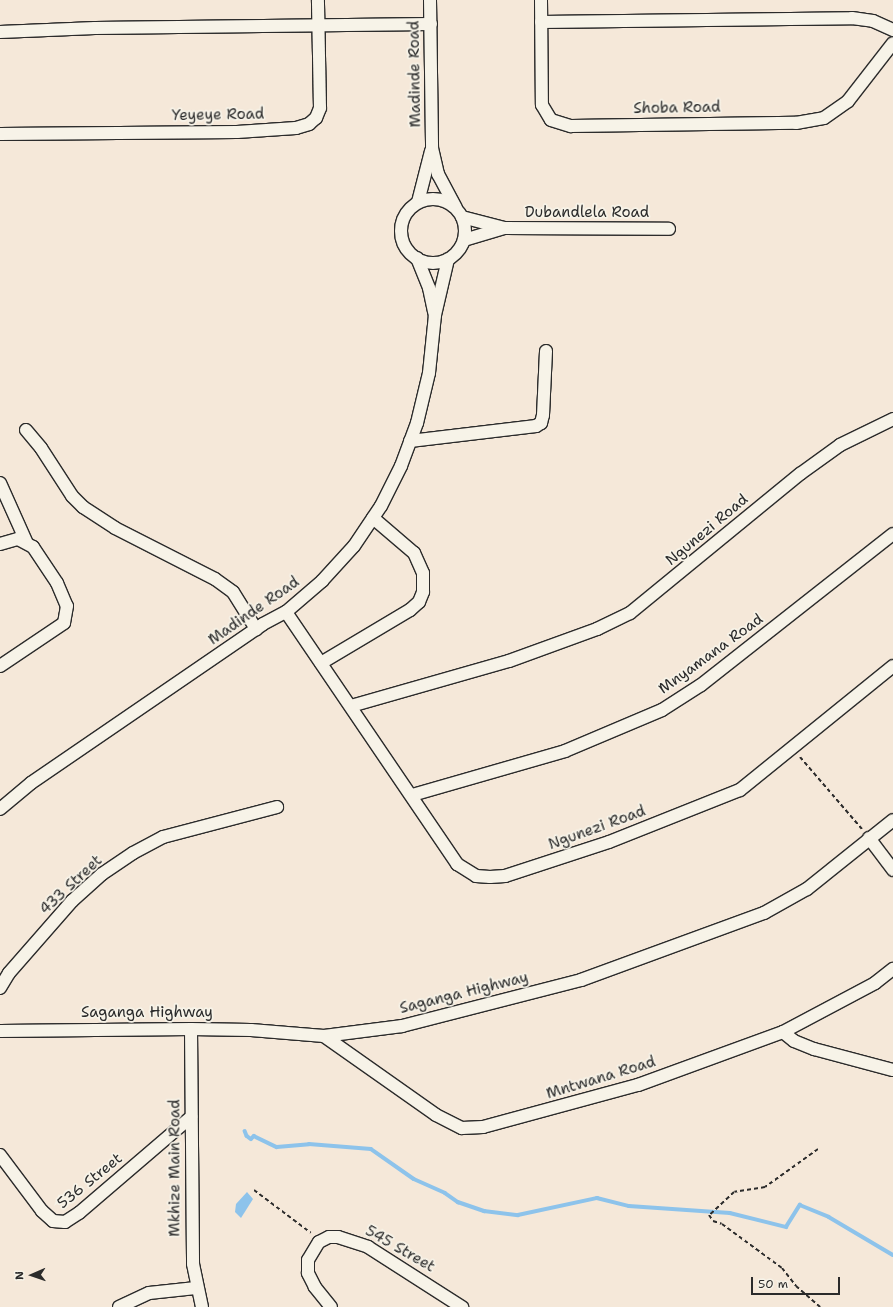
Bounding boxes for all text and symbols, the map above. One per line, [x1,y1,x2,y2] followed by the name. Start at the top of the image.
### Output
[405,20,425,128] street label: Madinde Road
[633,98,721,118] street label: Shoba Road
[172,105,264,125] street label: Yeyeye Road
[525,204,649,222] street label: Dubandlela Road
[662,490,752,570] street label: Ngunezi Road
[205,573,303,649] street label: Madinde Road
[655,610,767,698] street label: Mnyamana Road
[546,802,648,854] street label: Ngunezi Road
[36,852,106,918] street label: 433 Street
[398,968,530,1018] street label: Saganga Highway
[81,1004,213,1022] street label: Saganga Highway
[544,1053,658,1103] street label: Mntwana Road
[166,1099,184,1237] street label: Mkhize Main Road
[54,1149,126,1213] street label: 536 Street
[362,1222,438,1276] street label: 545 Street
[12,1255,52,1295] north arrow
[753,1269,842,1295] scale bar
[12,1271,27,1280] text: N
[758,1276,788,1292] text: 50 m

